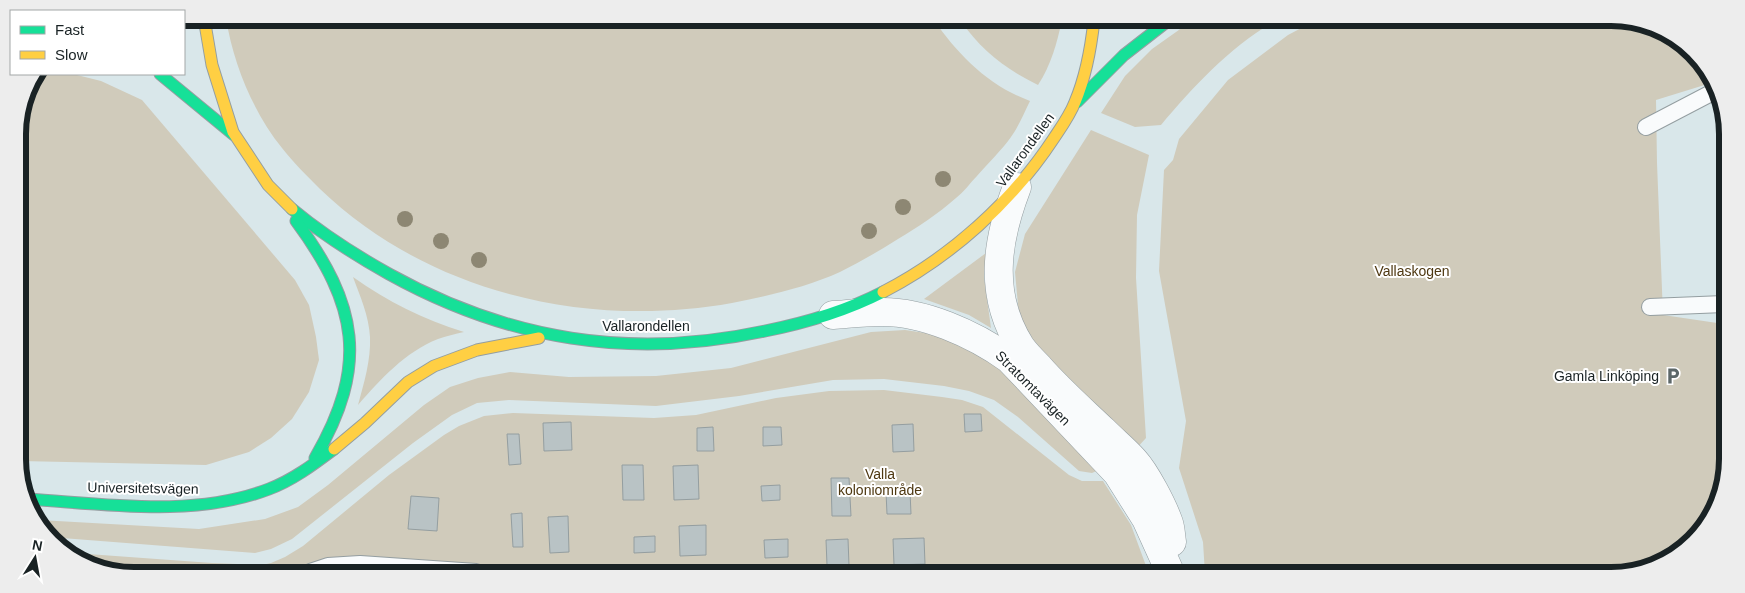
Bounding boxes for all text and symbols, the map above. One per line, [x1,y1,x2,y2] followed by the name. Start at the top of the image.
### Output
[10,10,185,75] legend
[55,21,85,38] text: Fast
[55,46,88,63] text: Slow
[993,110,1057,190] street label: Vallarondellen
[1374,263,1450,279] park label: Vallaskogen
[602,318,690,334] street label: Vallarondellen
[992,347,1074,429] street label: Stratomtavägen
[1663,366,1683,386] parking icon: Gamla Linköping
[1554,368,1659,384] place label: Gamla Linköping
[838,466,922,498] park label: Valla koloniområde
[87,479,199,497] street label: Universitetsvägen
[10,533,60,583] north arrow
[31,536,44,554] text: N

